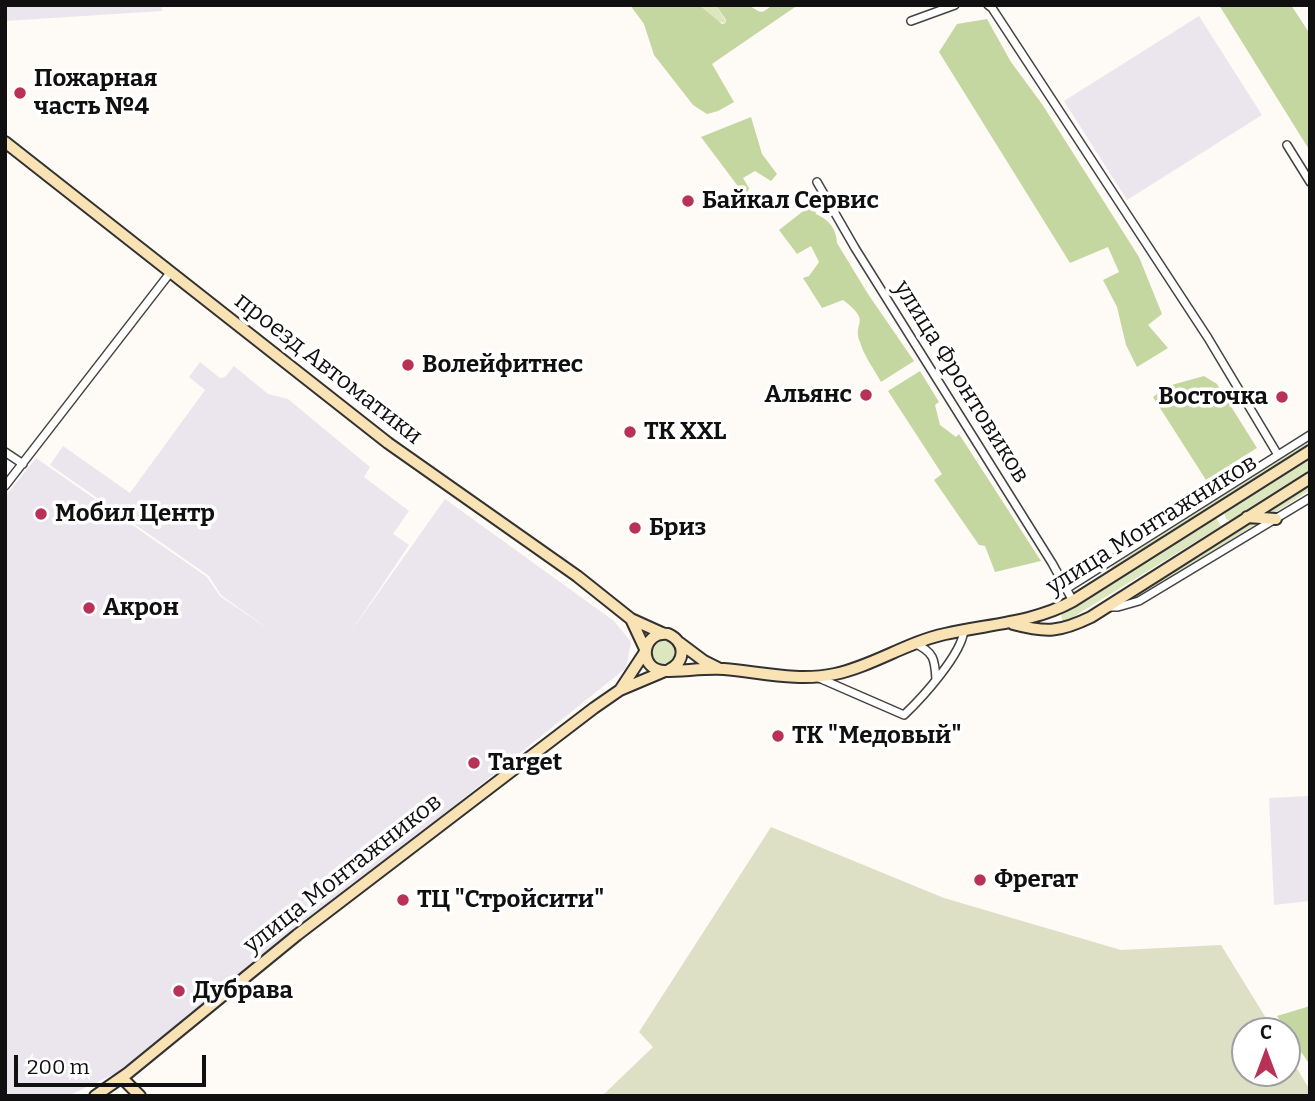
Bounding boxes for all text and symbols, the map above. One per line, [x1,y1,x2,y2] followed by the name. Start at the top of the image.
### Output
[34,65,157,121] place label: Пожарная часть №4
[12,85,28,101] marker: Пожарная часть №4
[702,187,879,215] place label: Байкал Сервис
[680,193,696,209] marker: Байкал Сервис
[887,275,1035,489] street label: улица Фронтовиков
[229,287,427,451] street label: проезд Автоматики
[422,351,583,379] place label: Волейфитнес
[400,357,416,373] marker: Волейфитнес
[764,381,852,409] place label: Альянс
[1158,383,1268,411] place label: Восточка
[858,387,874,403] marker: Альянс
[1274,389,1290,405] marker: Восточка
[644,418,726,446] place label: ТК XXL
[622,424,638,440] marker: ТК XXL
[1041,448,1263,602] street label: улица Монтажников
[55,500,215,528] place label: Мобил Центр
[33,506,49,522] marker: Мобил Центр
[649,514,706,542] place label: Бриз
[627,520,643,536] marker: Бриз
[103,594,179,622] place label: Акрон
[81,600,97,616] marker: Акрон
[792,722,962,750] place label: ТК "Медовый"
[770,728,786,744] marker: ТК "Медовый"
[488,749,562,777] place label: Target
[466,755,482,771] marker: Target
[238,788,448,960] street label: улица Монтажников
[994,866,1078,894] place label: Фрегат
[972,872,988,888] marker: Фрегат
[417,886,604,914] place label: ТЦ "Стройсити"
[395,892,411,908] marker: ТЦ "Стройсити"
[193,977,293,1005] place label: Дубрава
[171,983,187,999] marker: Дубрава
[1231,1017,1301,1087] north arrow
[1260,1021,1272,1044] text: С
[18,1042,210,1086] scale bar
[27,1054,90,1080] text: 200 m

